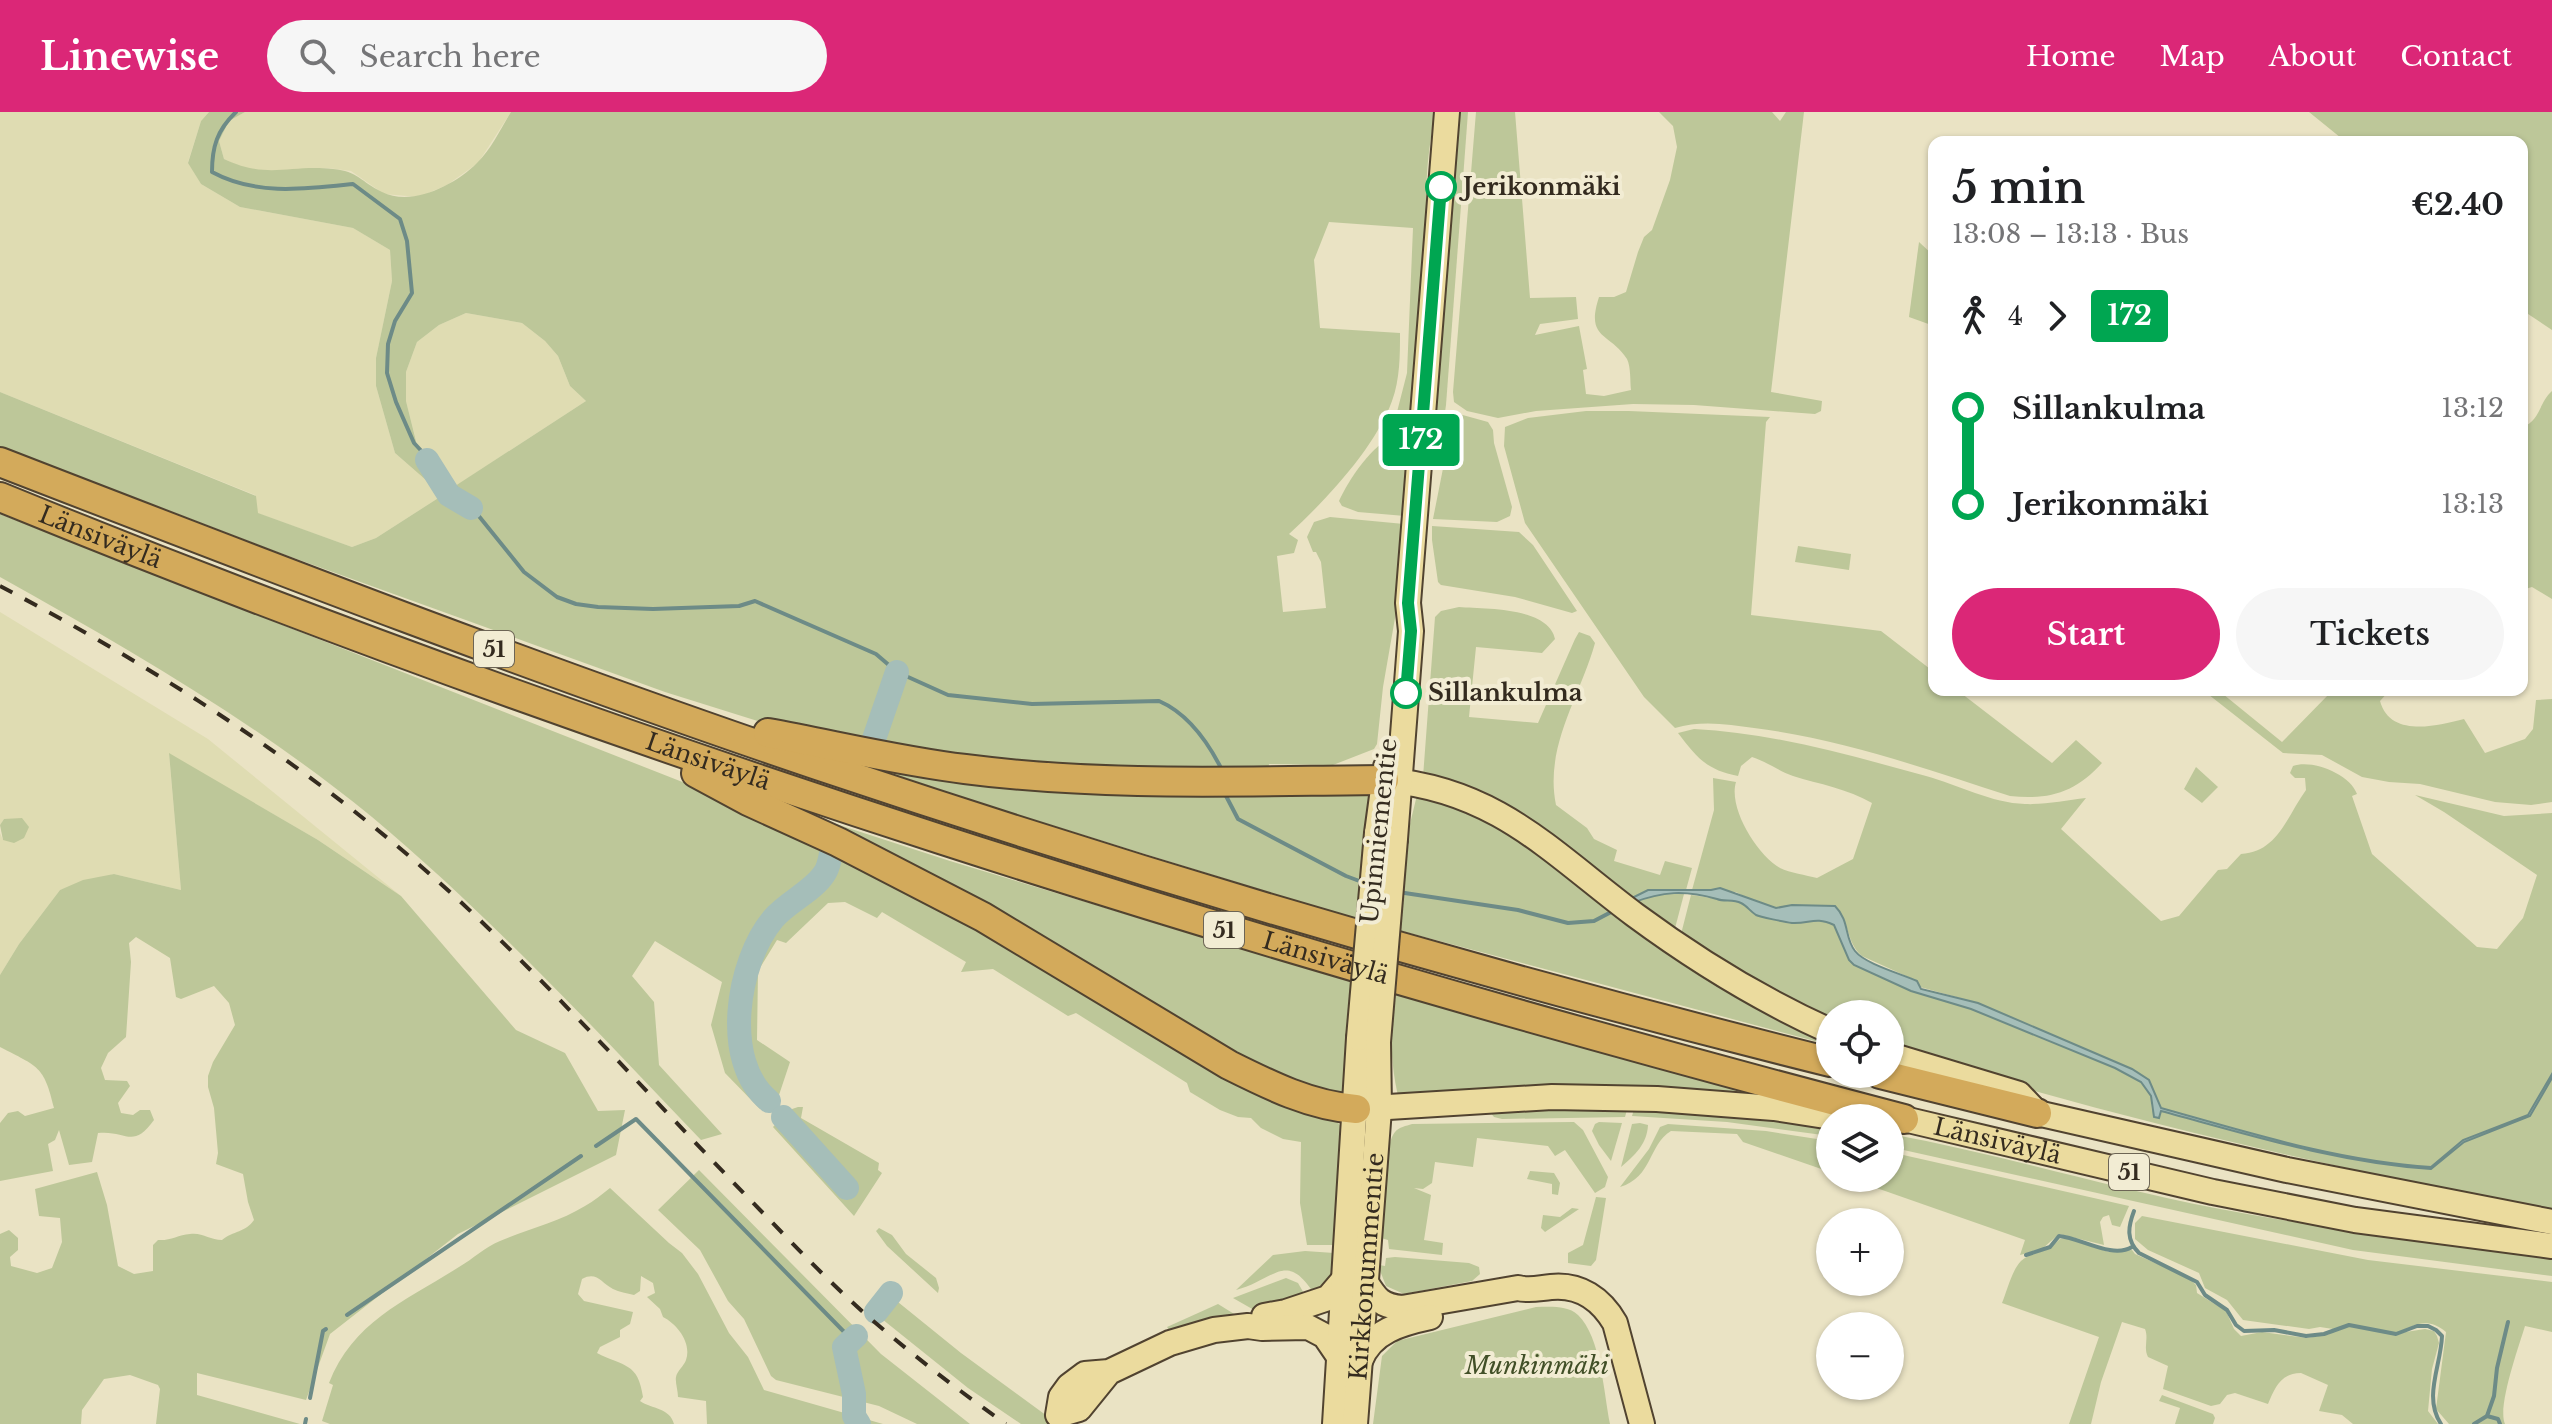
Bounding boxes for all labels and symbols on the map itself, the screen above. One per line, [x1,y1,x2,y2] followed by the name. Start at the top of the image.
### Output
[1426,172,1456,202] marker: Jerikonmäki
[1458,172,1621,201] place label: Jerikonmäki
[1375,414,1467,466] line badge: 172
[35,499,167,575] street label: Länsiväylä
[474,631,514,667] road number: 51
[1391,678,1421,708] marker: Sillankulma
[1428,678,1583,707] place label: Sillankulma
[642,727,775,796] street label: Länsiväylä
[1354,737,1403,925] street label: Upinniementie
[1204,912,1244,948] road number: 51
[1259,925,1393,990] street label: Länsiväylä
[1931,1112,2065,1170] street label: Länsiväylä
[1343,1152,1390,1381] street label: Kirkkonummentie
[2109,1154,2149,1190] road number: 51
[1464,1351,1610,1380] park label: Munkinmäki

